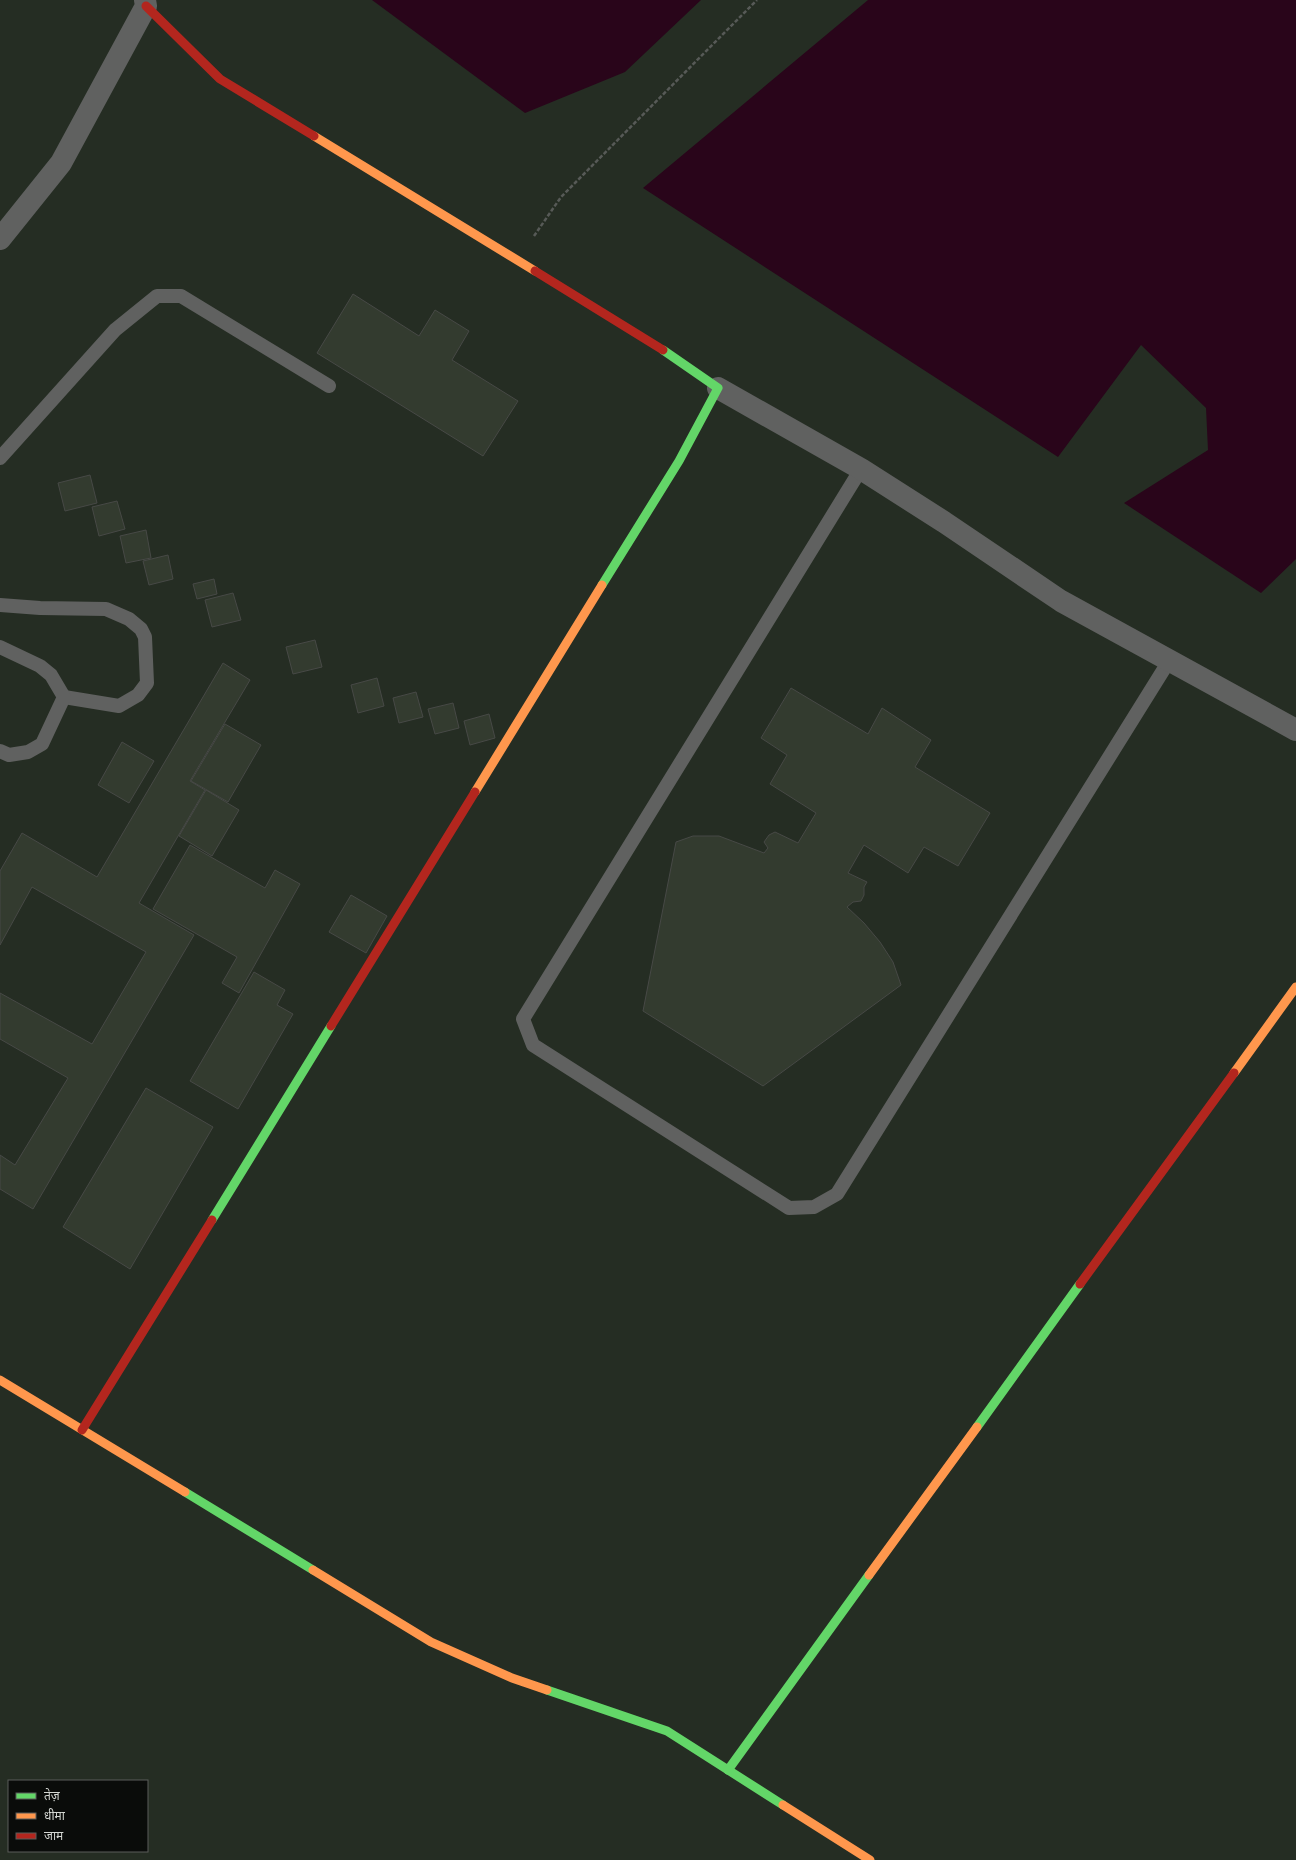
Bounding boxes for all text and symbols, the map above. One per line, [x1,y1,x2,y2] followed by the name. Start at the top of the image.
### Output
[8,1780,148,1852] legend
[44,1788,61,1803] text: तेज़
[44,1808,66,1823] text: धीमा
[44,1829,64,1843] text: जाम

